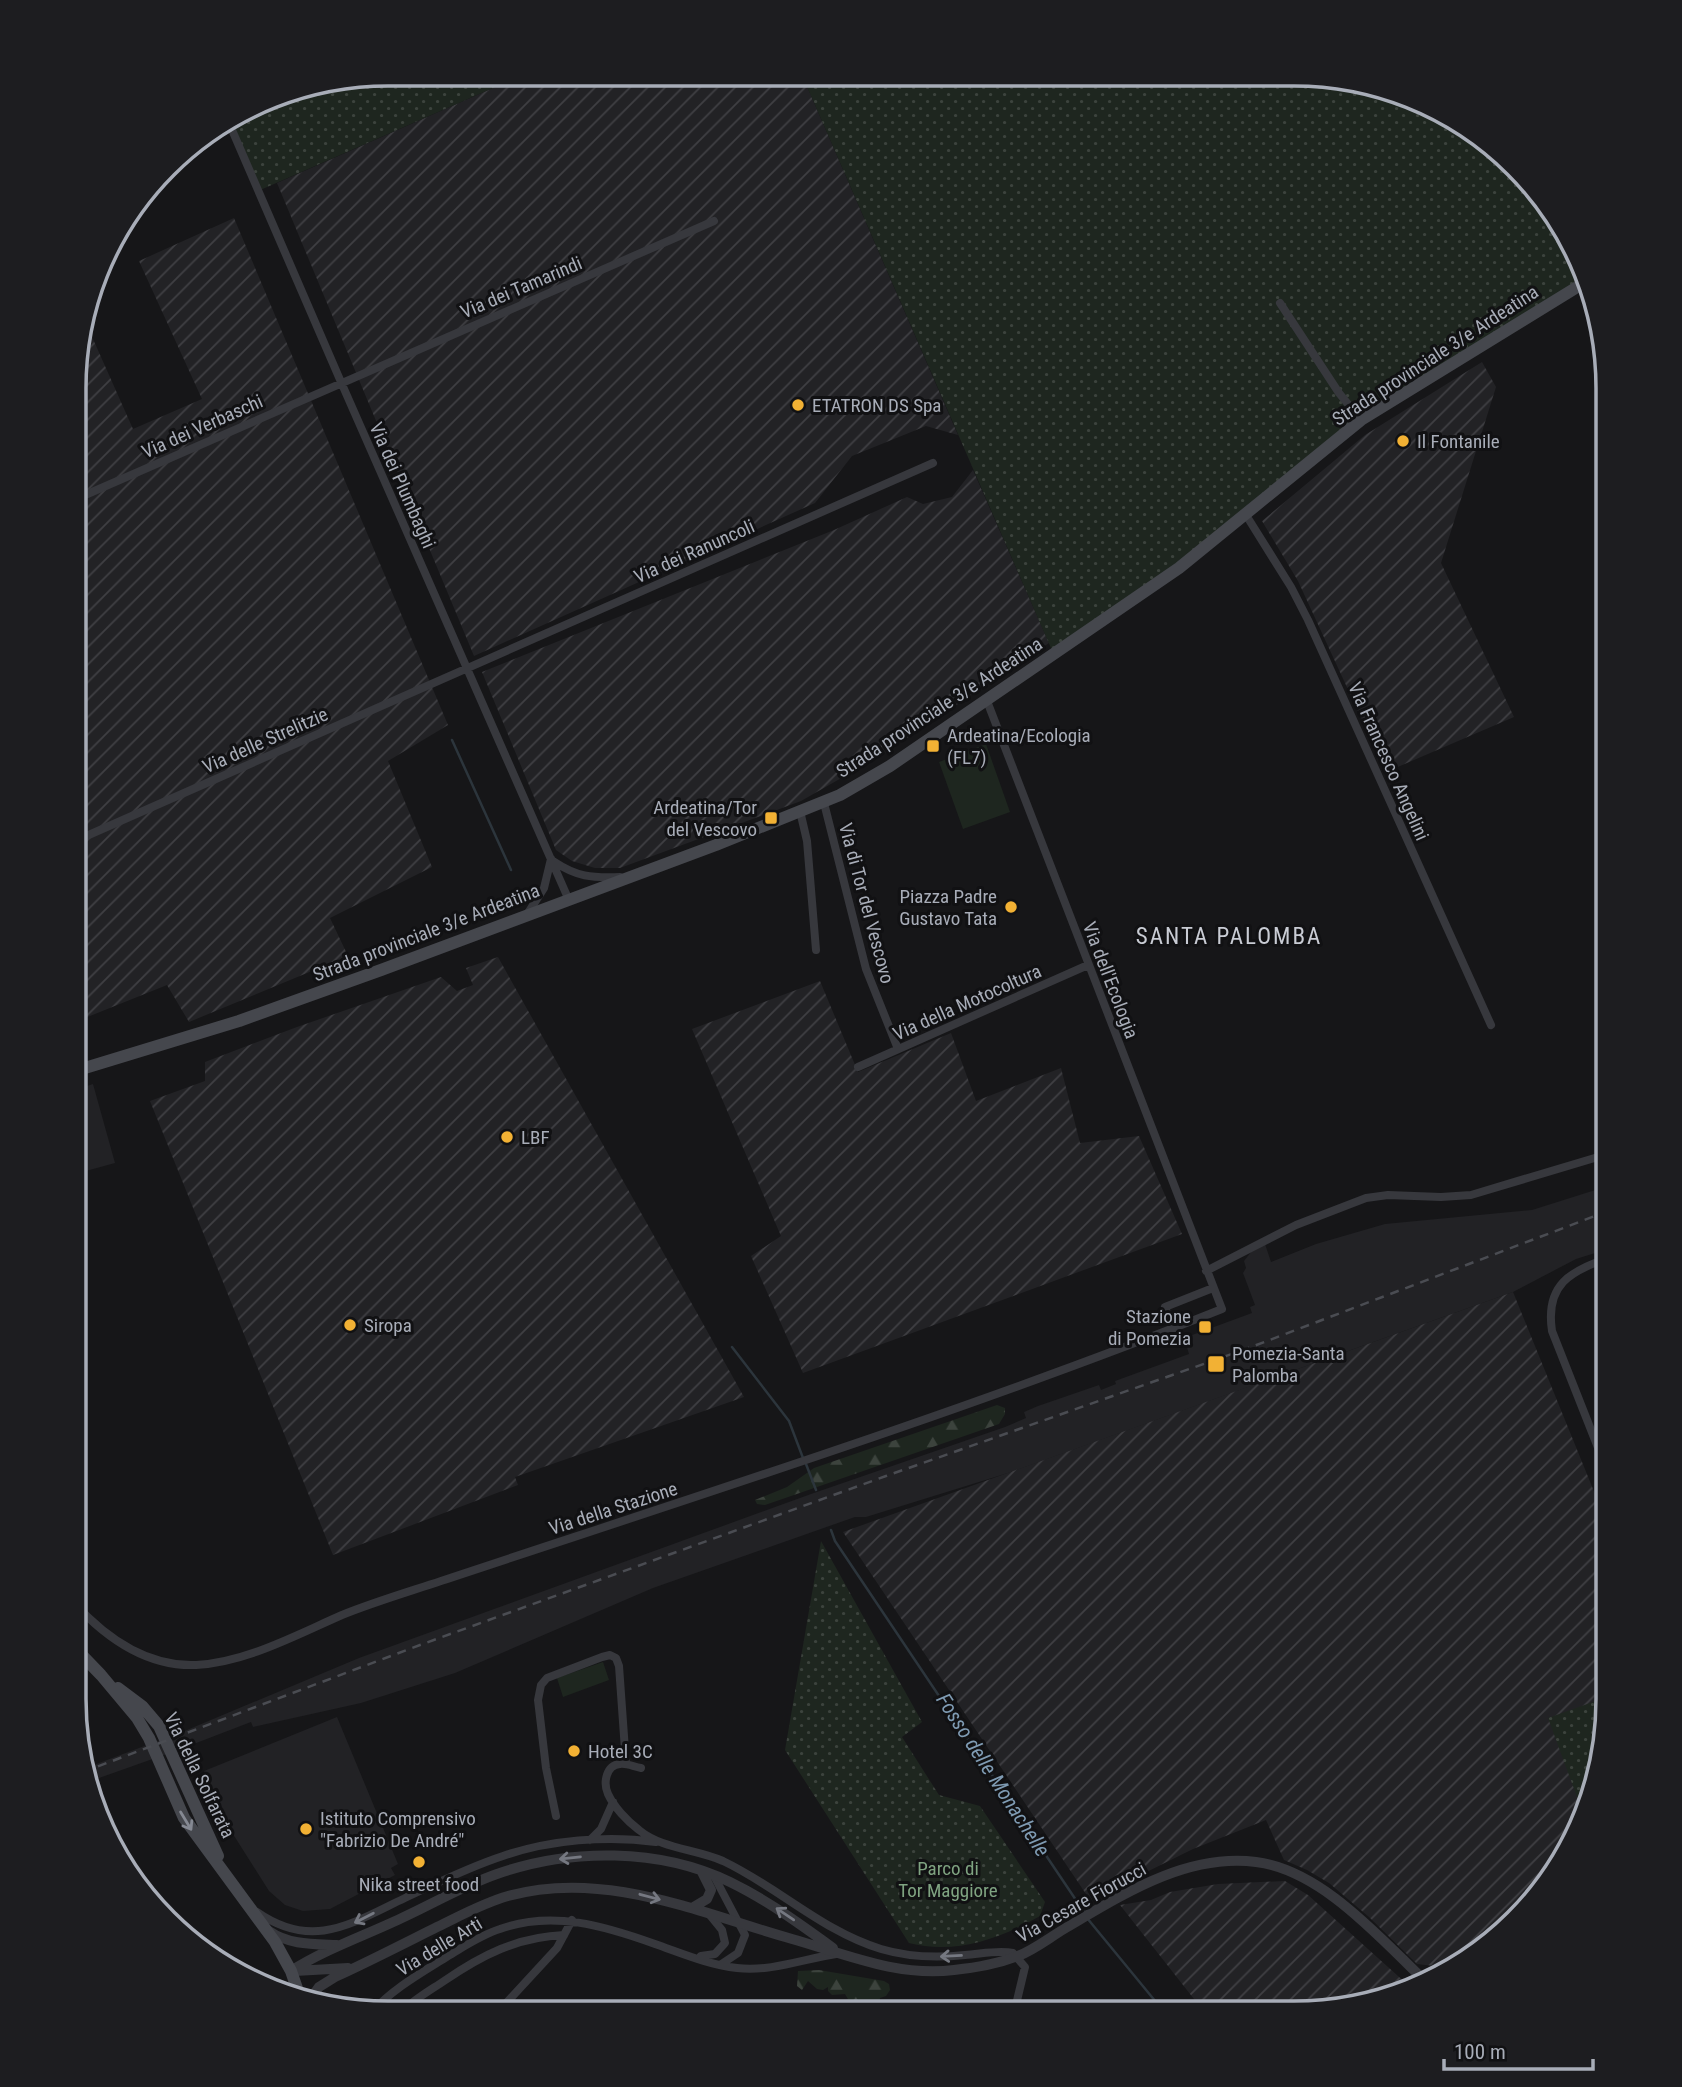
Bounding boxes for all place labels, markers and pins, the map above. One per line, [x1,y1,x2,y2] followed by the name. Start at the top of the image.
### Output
[812,394,941,417] place label: ETATRON DS Spa
[790,397,806,413] marker: ETATRON DS Spa
[1417,430,1500,453] place label: Il Fontanile
[1395,433,1411,449] marker: Il Fontanile
[947,724,1091,769] place label: Ardeatina/Ecologia (FL7)
[925,738,941,754] marker: Ardeatina/Ecologia (FL7)
[653,796,757,841] place label: Ardeatina/Tor del Vescovo
[763,810,779,826] marker: Ardeatina/Tor del Vescovo
[899,885,997,930] place label: Piazza Padre Gustavo Tata
[1003,899,1019,915] marker: Piazza Padre Gustavo Tata
[521,1126,550,1149] place label: LBF
[499,1129,515,1145] marker: LBF
[1108,1305,1191,1350] place label: Stazione di Pomezia
[364,1314,412,1337] place label: Siropa
[342,1317,358,1333] marker: Siropa
[1197,1319,1213,1335] marker: Stazione di Pomezia
[1232,1342,1345,1387] place label: Pomezia-Santa Palomba
[1206,1354,1226,1374] marker: Pomezia-Santa Palomba
[588,1740,653,1763] place label: Hotel 3C
[566,1743,582,1759] marker: Hotel 3C
[320,1807,476,1852] place label: Istituto Comprensivo "Fabrizio De André"
[298,1821,314,1837] marker: Istituto Comprensivo "Fabrizio De André"
[411,1854,427,1870] marker: Nika street food
[359,1873,479,1896] place label: Nika street food

